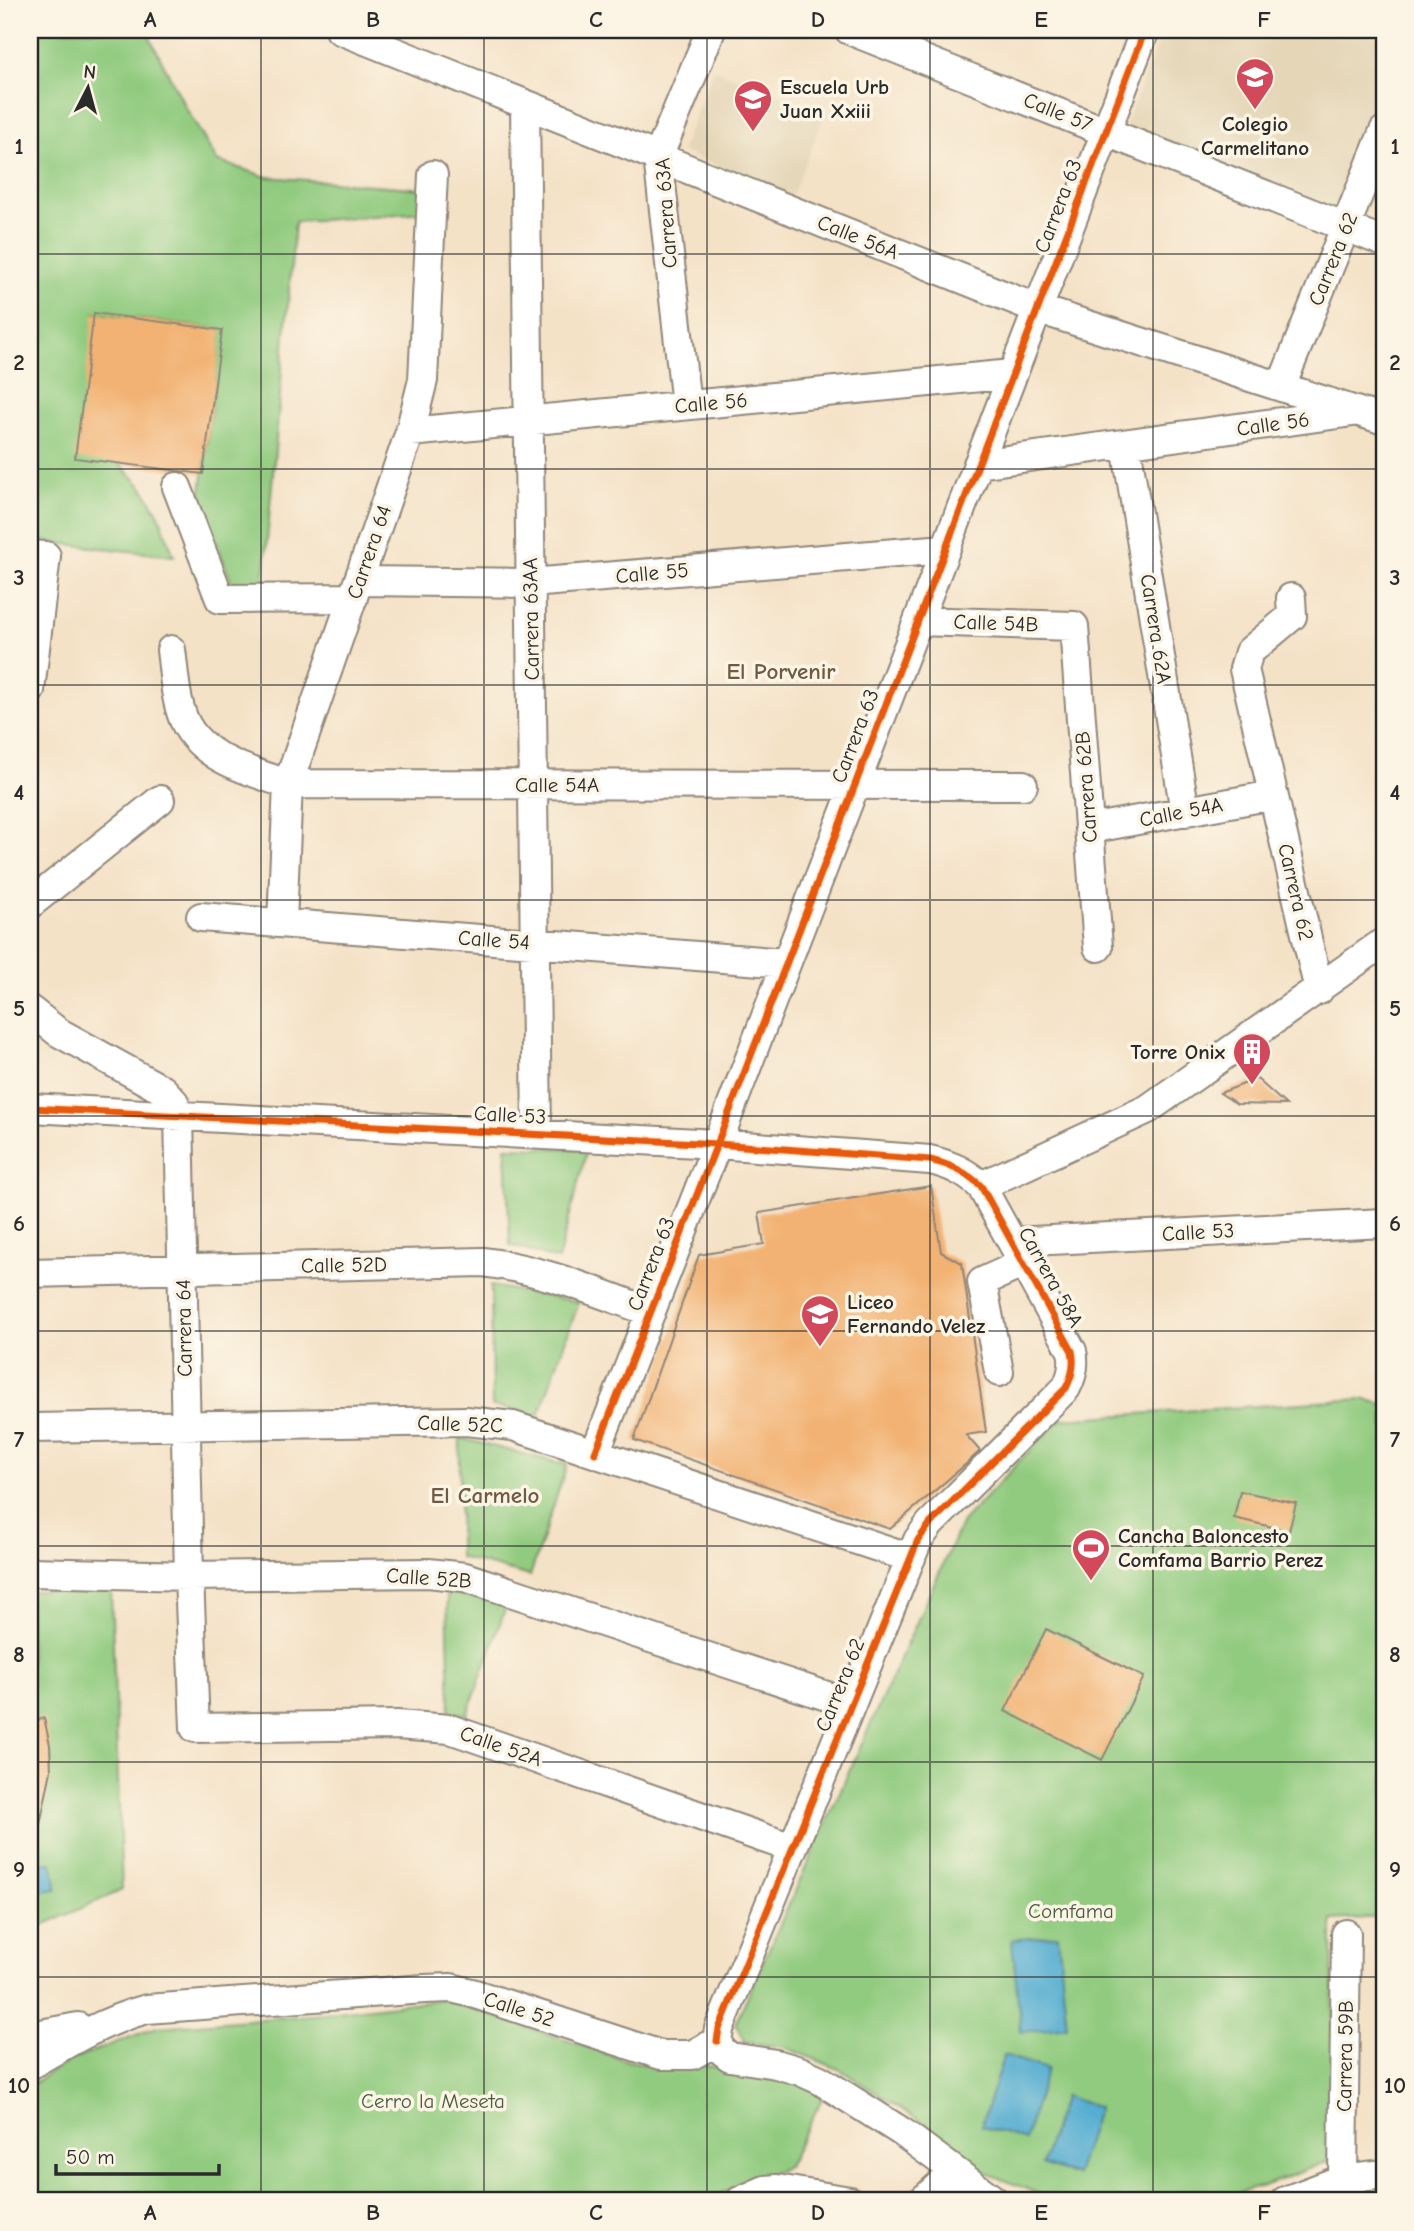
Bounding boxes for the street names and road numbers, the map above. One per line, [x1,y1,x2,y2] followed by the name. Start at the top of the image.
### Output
[1020,87,1096,137] street label: Calle 57
[1029,156,1087,256] street label: Carrera 63
[650,157,682,269] street label: Carrera 63A
[1303,209,1363,309] street label: Carrera 62
[814,210,902,264] street label: Calle 56A
[673,388,749,418] street label: Calle 56
[1235,407,1311,441] street label: Calle 56
[342,502,396,602] street label: Carrera 64
[518,557,544,681] street label: Carrera 63AA
[614,558,690,588] street label: Calle 55
[1135,572,1177,686] street label: Carrera 62A
[953,610,1039,636] street label: Calle 54B
[826,686,884,786] street label: Carrera 63
[1070,730,1102,844] street label: Carrera 62B
[515,773,599,797] street label: Calle 54A
[1137,792,1225,832] street label: Calle 54A
[1273,841,1319,943] street label: Carrera 62
[457,926,531,954] street label: Calle 54
[473,1101,547,1129] street label: Calle 53
[622,1214,680,1314] street label: Carrera 63
[1161,1218,1235,1246] street label: Calle 53
[1014,1223,1088,1331] street label: Carrera 58A
[301,1252,387,1278] street label: Calle 52D
[171,1279,197,1377] street label: Carrera 64
[417,1411,503,1437] street label: Calle 52C
[385,1563,473,1593] street label: Calle 52B
[810,1635,870,1735] street label: Carrera 62
[457,1721,545,1771] street label: Calle 52A
[481,1986,557,2032] street label: Calle 52
[1332,2000,1358,2112] street label: Carrera 59B

